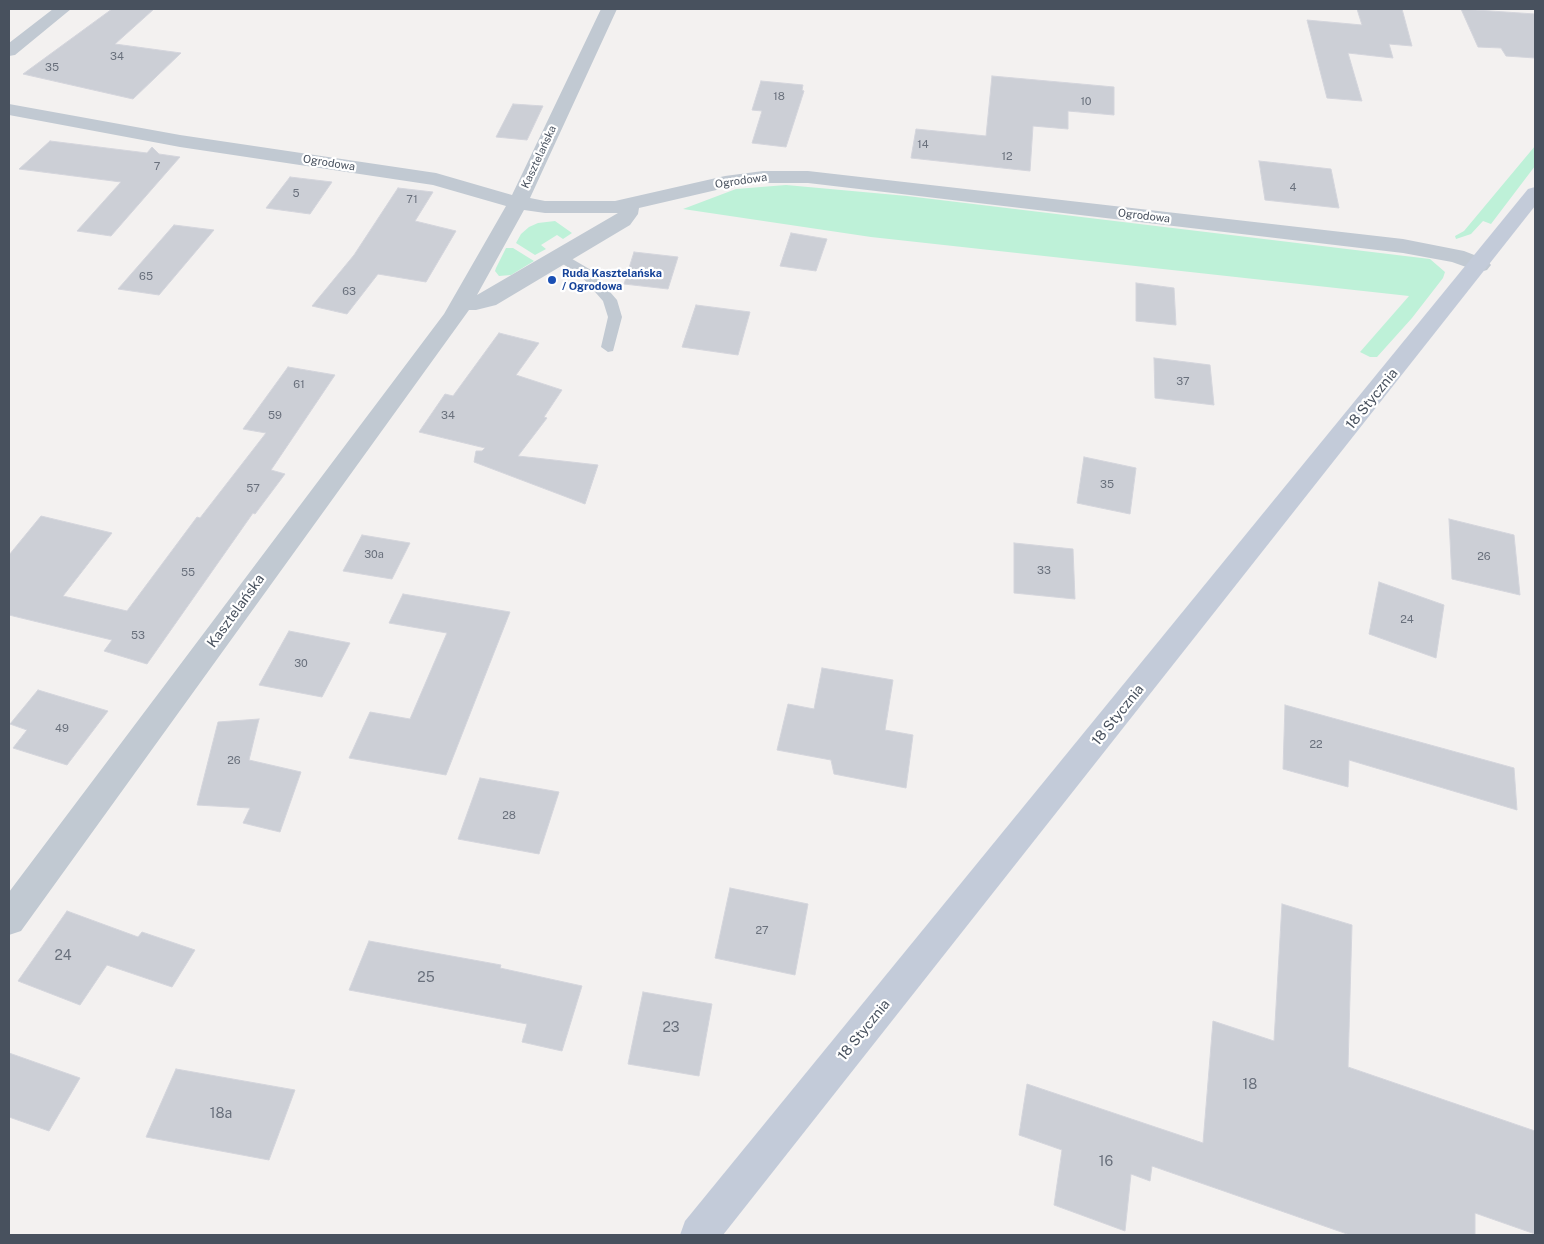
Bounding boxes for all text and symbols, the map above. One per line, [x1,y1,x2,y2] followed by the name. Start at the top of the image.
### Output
[110,50,124,64] house number: 34
[45,61,59,75] house number: 35
[773,90,785,104] house number: 18
[1080,95,1092,109] house number: 10
[519,123,559,191] street label: Kasztelańska
[917,138,929,152] house number: 14
[1001,150,1013,164] house number: 12
[302,152,356,174] street label: Ogrodowa
[154,160,160,174] house number: 7
[714,171,768,191] street label: Ogrodowa
[1290,181,1296,195] house number: 4
[292,187,300,201] house number: 5
[406,193,418,207] house number: 71
[1117,206,1171,226] street label: Ogrodowa
[562,267,662,293] place label: Ruda Kasztelańska / Ogrodowa
[139,270,153,284] house number: 65
[546,274,558,286] marker: Ruda Kasztelańska / Ogrodowa
[342,285,356,299] house number: 63
[1342,365,1402,433] street label: 18 Stycznia
[1176,375,1190,389] house number: 37
[293,378,305,392] house number: 61
[268,409,282,423] house number: 59
[441,409,455,423] house number: 34
[1100,478,1114,492] house number: 35
[246,482,260,496] house number: 57
[364,548,384,562] house number: 30a
[1477,550,1491,564] house number: 26
[1037,564,1051,578] house number: 33
[181,566,195,580] house number: 55
[204,571,268,651] street label: Kasztelańska
[1400,613,1414,627] house number: 24
[131,629,145,643] house number: 53
[294,657,308,671] house number: 30
[1088,681,1148,749] street label: 18 Stycznia
[55,722,69,736] house number: 49
[1309,738,1323,752] house number: 22
[227,754,241,768] house number: 26
[502,809,516,823] house number: 28
[755,924,769,938] house number: 27
[54,948,72,964] house number: 24
[417,970,435,986] house number: 25
[834,996,894,1064] street label: 18 Stycznia
[662,1020,680,1036] house number: 23
[1243,1077,1257,1093] house number: 18
[210,1106,232,1122] house number: 18a
[1099,1154,1113,1170] house number: 16

